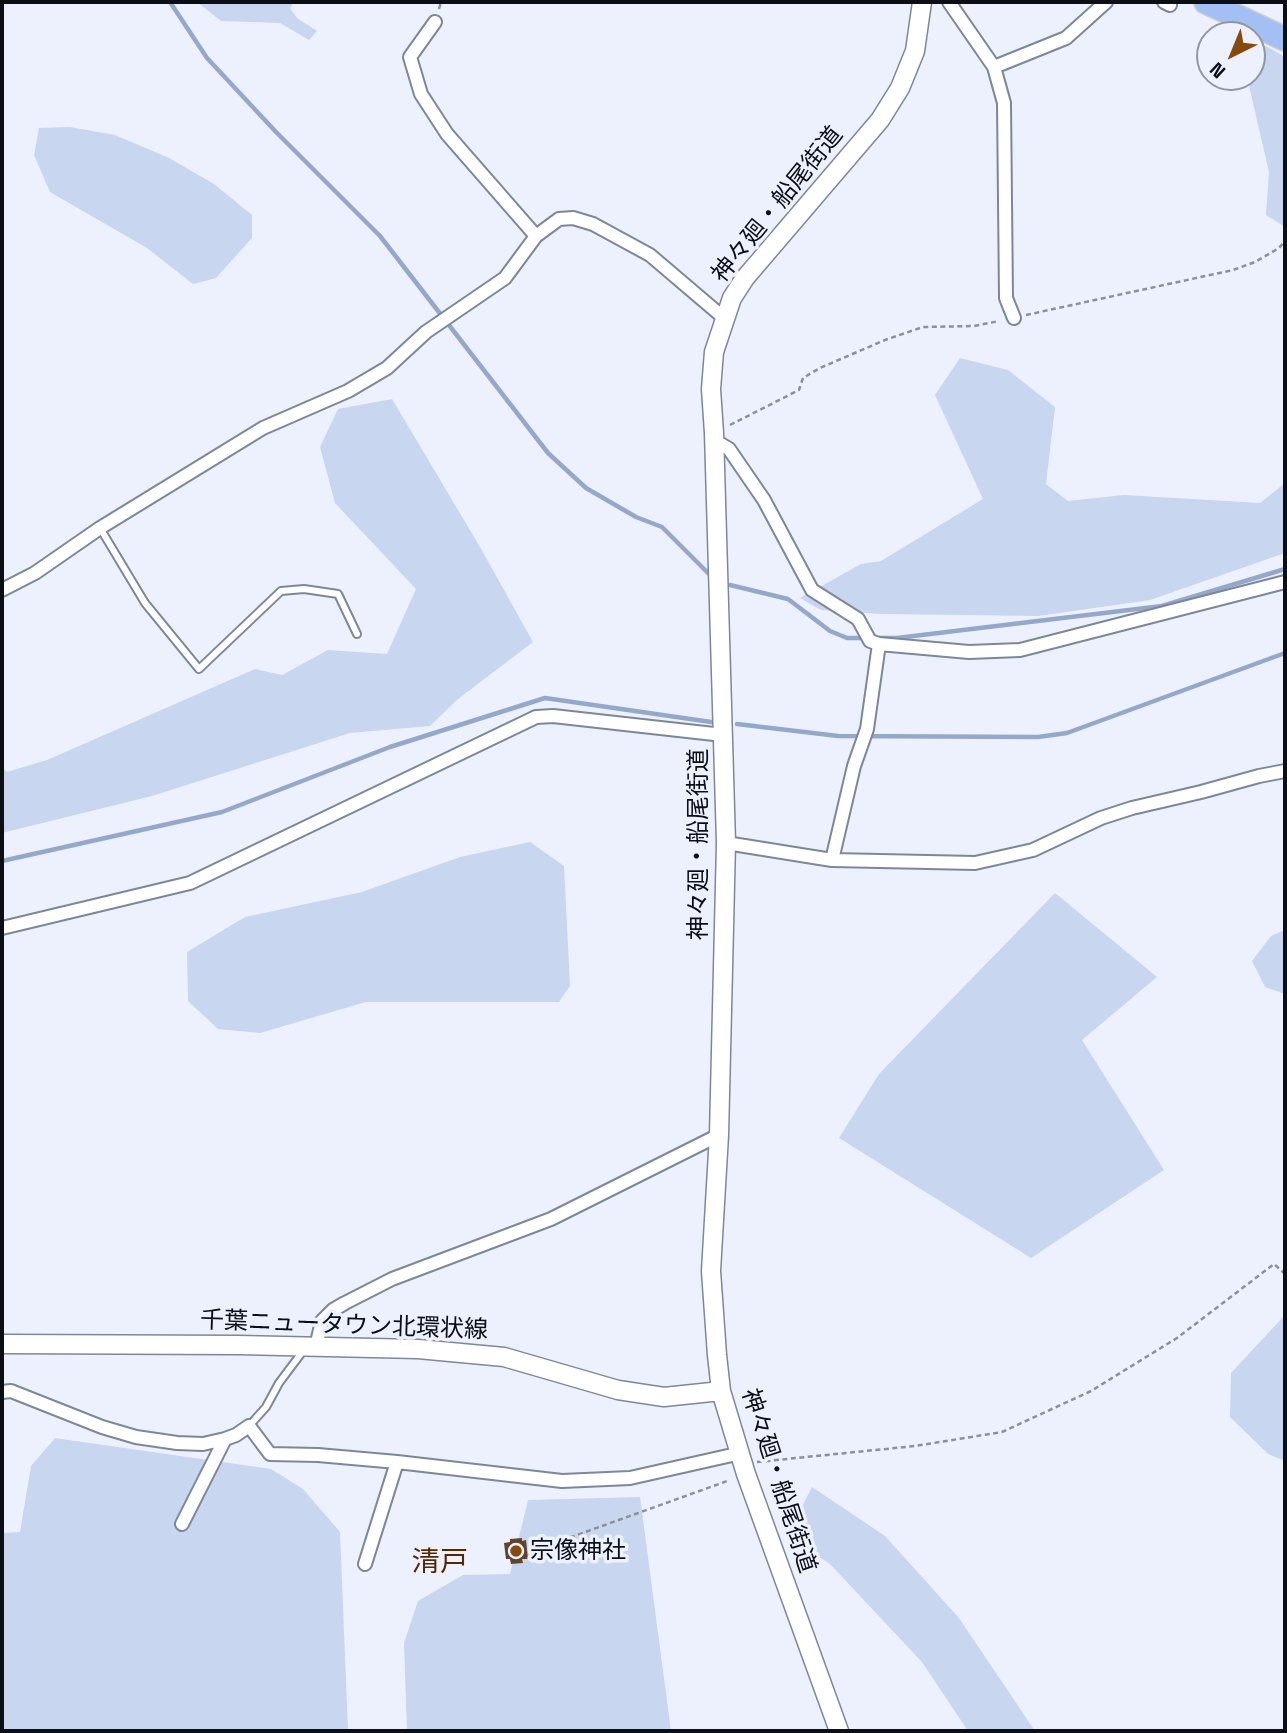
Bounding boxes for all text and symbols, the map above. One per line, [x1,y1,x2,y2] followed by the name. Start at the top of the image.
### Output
[1196,21,1266,91] north arrow
[1205,57,1231,84] text: N
[706,121,850,289] street label: 神々廻・船尾街道
[685,748,713,940] street label: 神々廻・船尾街道
[200,1307,488,1345] street label: 千葉ニュータウン北環状線
[735,1385,821,1577] street label: 神々廻・船尾街道
[530,1537,626,1565] place label: 宗像神社
[508,1543,524,1559] marker: 宗像神社
[412,1546,468,1580] district label: 清戸

